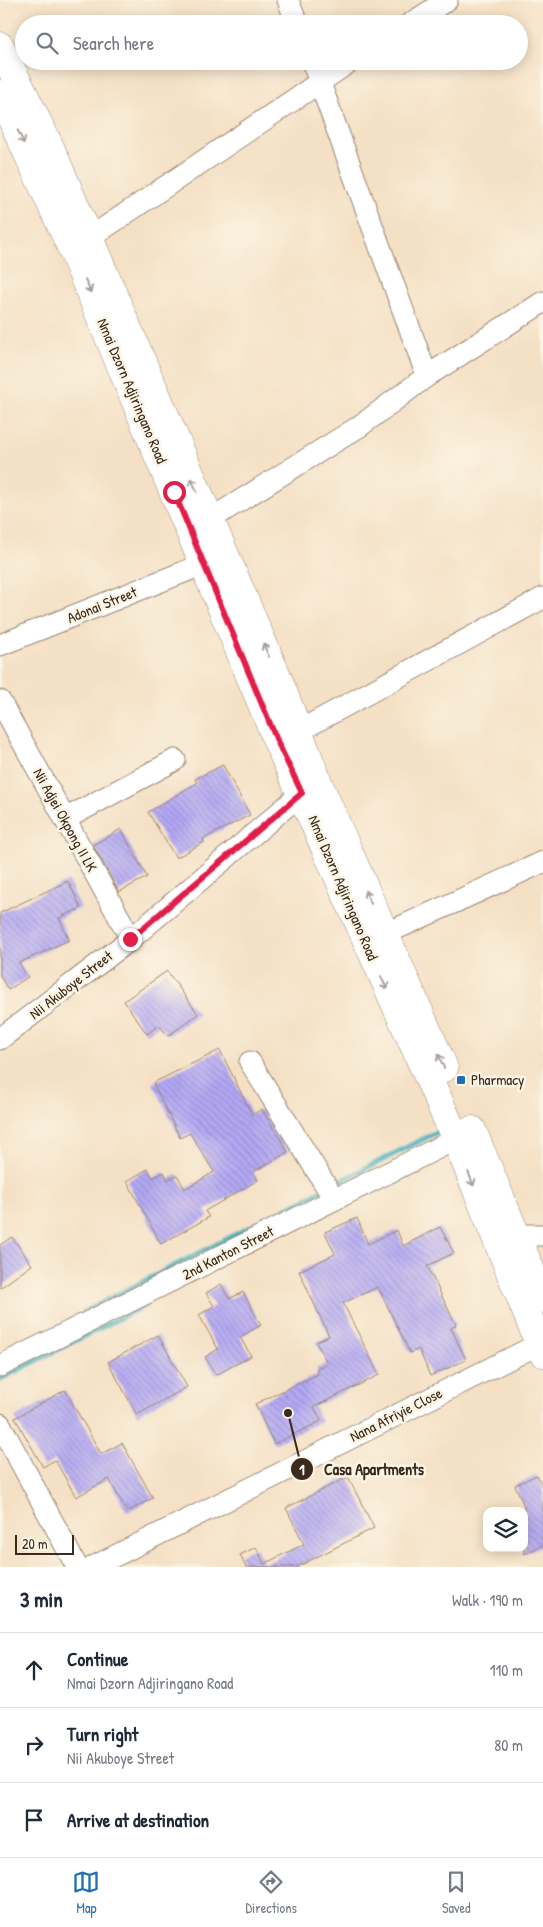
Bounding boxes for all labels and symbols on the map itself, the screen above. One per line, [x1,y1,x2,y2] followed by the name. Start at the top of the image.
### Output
[16,130,26,145] one-way arrow
[83,278,93,293] one-way arrow
[92,315,173,467] street label: Nmai Dzorn Adjiringano Road
[188,478,198,493] one-way arrow
[163,481,186,504] route start
[64,581,141,628] street label: Adonai Street
[260,643,270,658] one-way arrow
[28,764,103,875] street label: Nii Adjei Okpong II LK
[303,812,384,964] street label: Nmai Dzorn Adjiringano Road
[363,890,373,905] one-way arrow
[119,928,142,951] route end
[25,945,117,1024] street label: Nii Akuboye Street
[380,975,390,990] one-way arrow
[436,1054,446,1069] one-way arrow
[471,1069,524,1090] place label: Pharmacy
[455,1074,467,1086] marker: Pharmacy
[467,1171,476,1186] one-way arrow
[178,1220,278,1285] street label: 2nd Kanton Street
[346,1382,446,1447] street label: Nana Afriyie Close
[290,1454,434,1485] callout: Casa Apartments
[324,1458,425,1481] text: Casa Apartments
[299,1459,305,1480] text: 1
[15,1532,74,1555] scale bar

